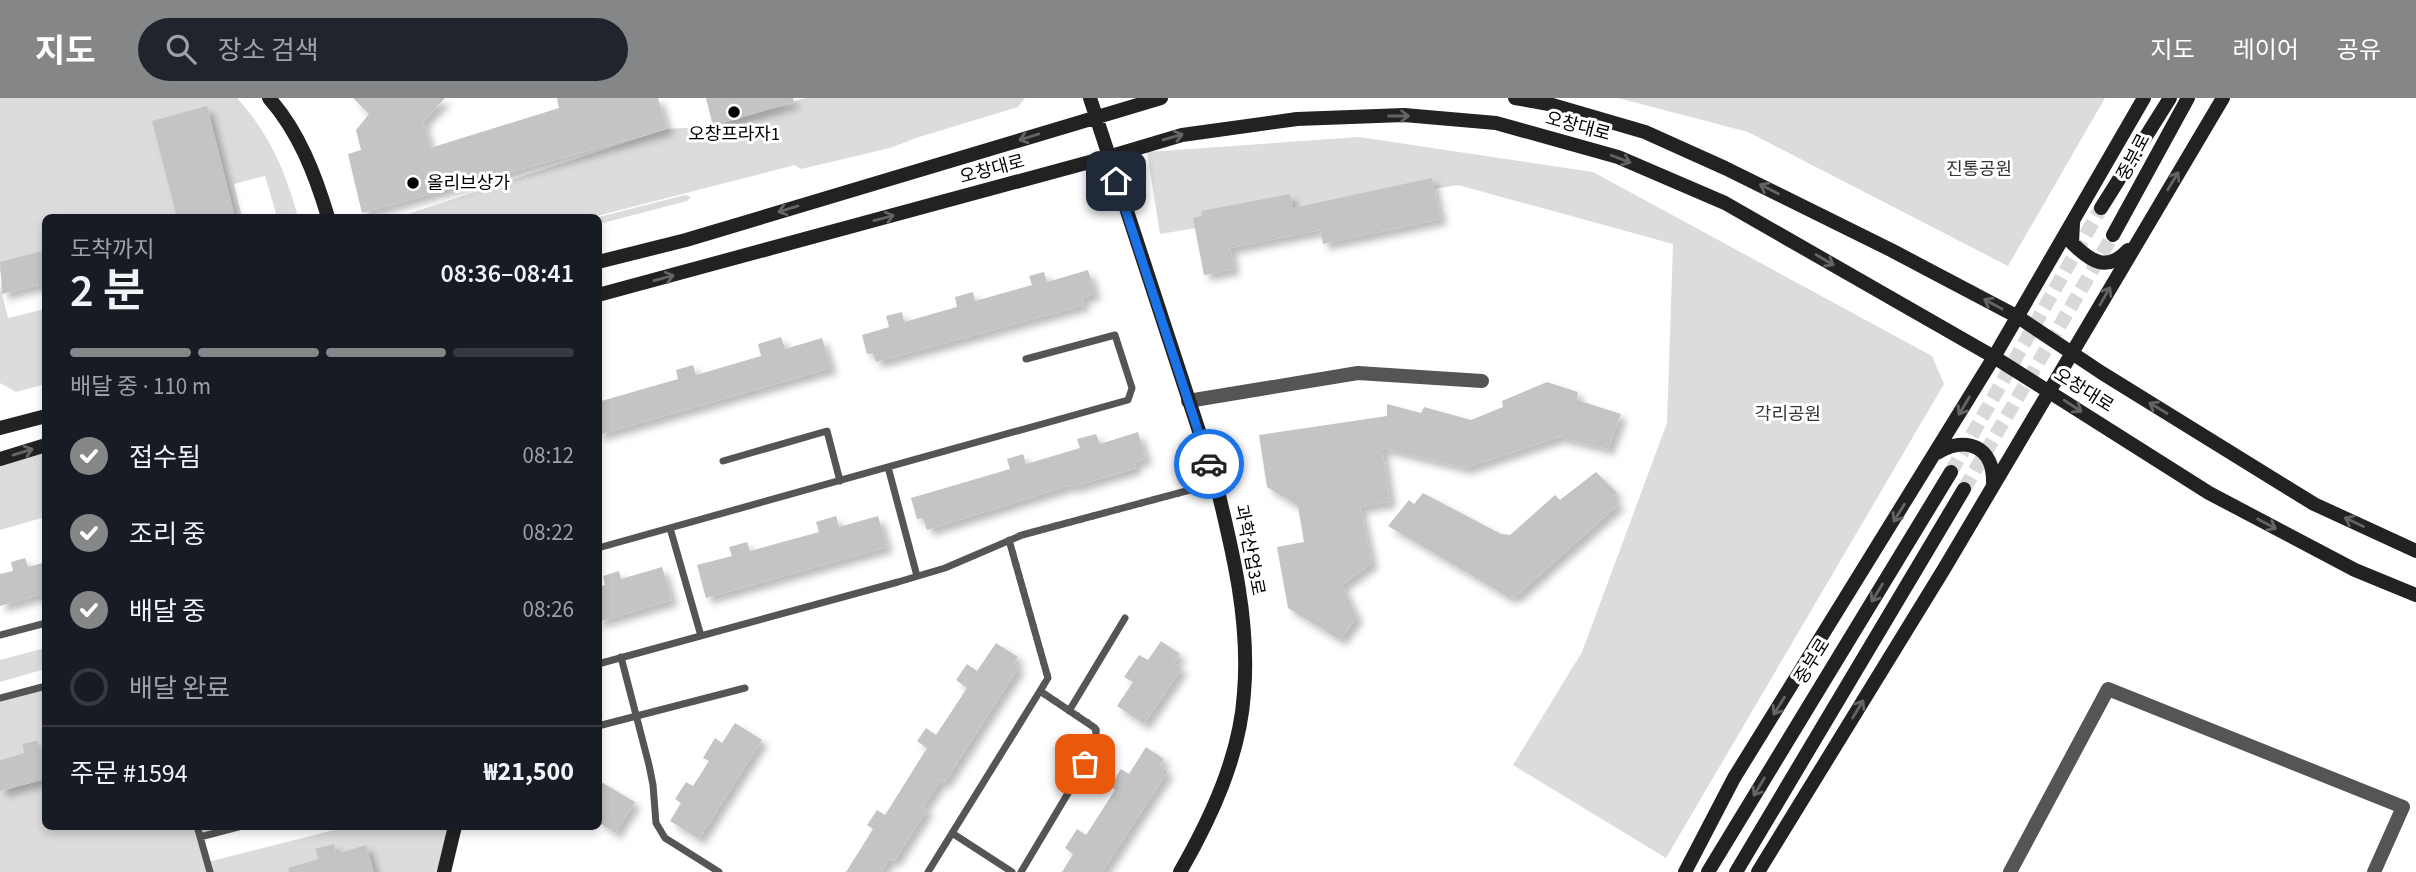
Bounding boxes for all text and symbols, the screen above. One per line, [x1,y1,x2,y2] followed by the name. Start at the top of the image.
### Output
[138,18,628,81] search box
[35,28,96,75] text: 지도
[162,30,200,68] icon: search
[218,32,319,69] text: 장소 검색
[2150,33,2195,68] text: 지도
[2233,33,2299,68] text: 레이어
[2337,33,2381,68] text: 공유
[726,104,742,120] marker: 오창프라자1
[1543,106,1613,147] street label: 오창대로
[1387,109,1410,123] one-way arrow
[688,122,780,147] place label: 오창프라자1
[2111,129,2156,185] street label: 중부로
[1162,130,1184,143] one-way arrow
[1019,132,1041,145] one-way arrow
[957,149,1027,190] street label: 오창대로
[1086,151,1146,211] pin
[1610,154,1632,166] one-way arrow
[1946,157,2012,182] park label: 진통공원
[1097,162,1135,200] icon: home
[427,171,510,196] place label: 올리브상가
[2166,172,2180,192] one-way arrow
[405,175,421,191] marker: 올리브상가
[1759,182,1780,196] one-way arrow
[777,204,799,217] one-way arrow
[872,211,895,224] one-way arrow
[70,233,155,266] text: 도착까지
[1814,253,1834,267] one-way arrow
[441,255,574,292] text: 08:36–08:41
[70,259,145,324] text: 2 분
[653,271,675,284] one-way arrow
[2098,286,2112,306] one-way arrow
[1983,296,2004,310] one-way arrow
[2049,362,2118,419] street label: 오창대로
[70,370,211,403] text: 배달 중 · 110 m
[1957,395,1971,415] one-way arrow
[2063,399,2083,413] one-way arrow
[2148,400,2168,414] one-way arrow
[1755,402,1821,427] park label: 각리공원
[1174,429,1244,499] courier
[70,437,108,475] icon: check
[129,439,201,476] text: 접수됨
[523,439,574,472] text: 08:12
[11,444,33,457] one-way arrow
[1190,445,1228,483] icon: car
[1891,502,1905,522] one-way arrow
[1228,503,1271,598] street label: 과학산업3로
[70,514,108,552] icon: check
[2344,515,2365,528] one-way arrow
[129,516,206,553] text: 조리 중
[523,516,574,549] text: 08:22
[2257,517,2277,531] one-way arrow
[1869,582,1883,602] one-way arrow
[70,591,108,629] icon: check
[129,593,206,630] text: 배달 중
[523,593,574,626] text: 08:26
[1789,634,1836,689] street label: 중부로
[129,670,230,707] text: 배달 완료
[1771,696,1786,715] one-way arrow
[1852,700,1866,720] one-way arrow
[1055,734,1115,794] pin
[1066,745,1104,783] icon: bag
[484,753,574,790] text: ₩21,500
[70,755,188,792] text: 주문 #1594
[1752,777,1766,797] one-way arrow

